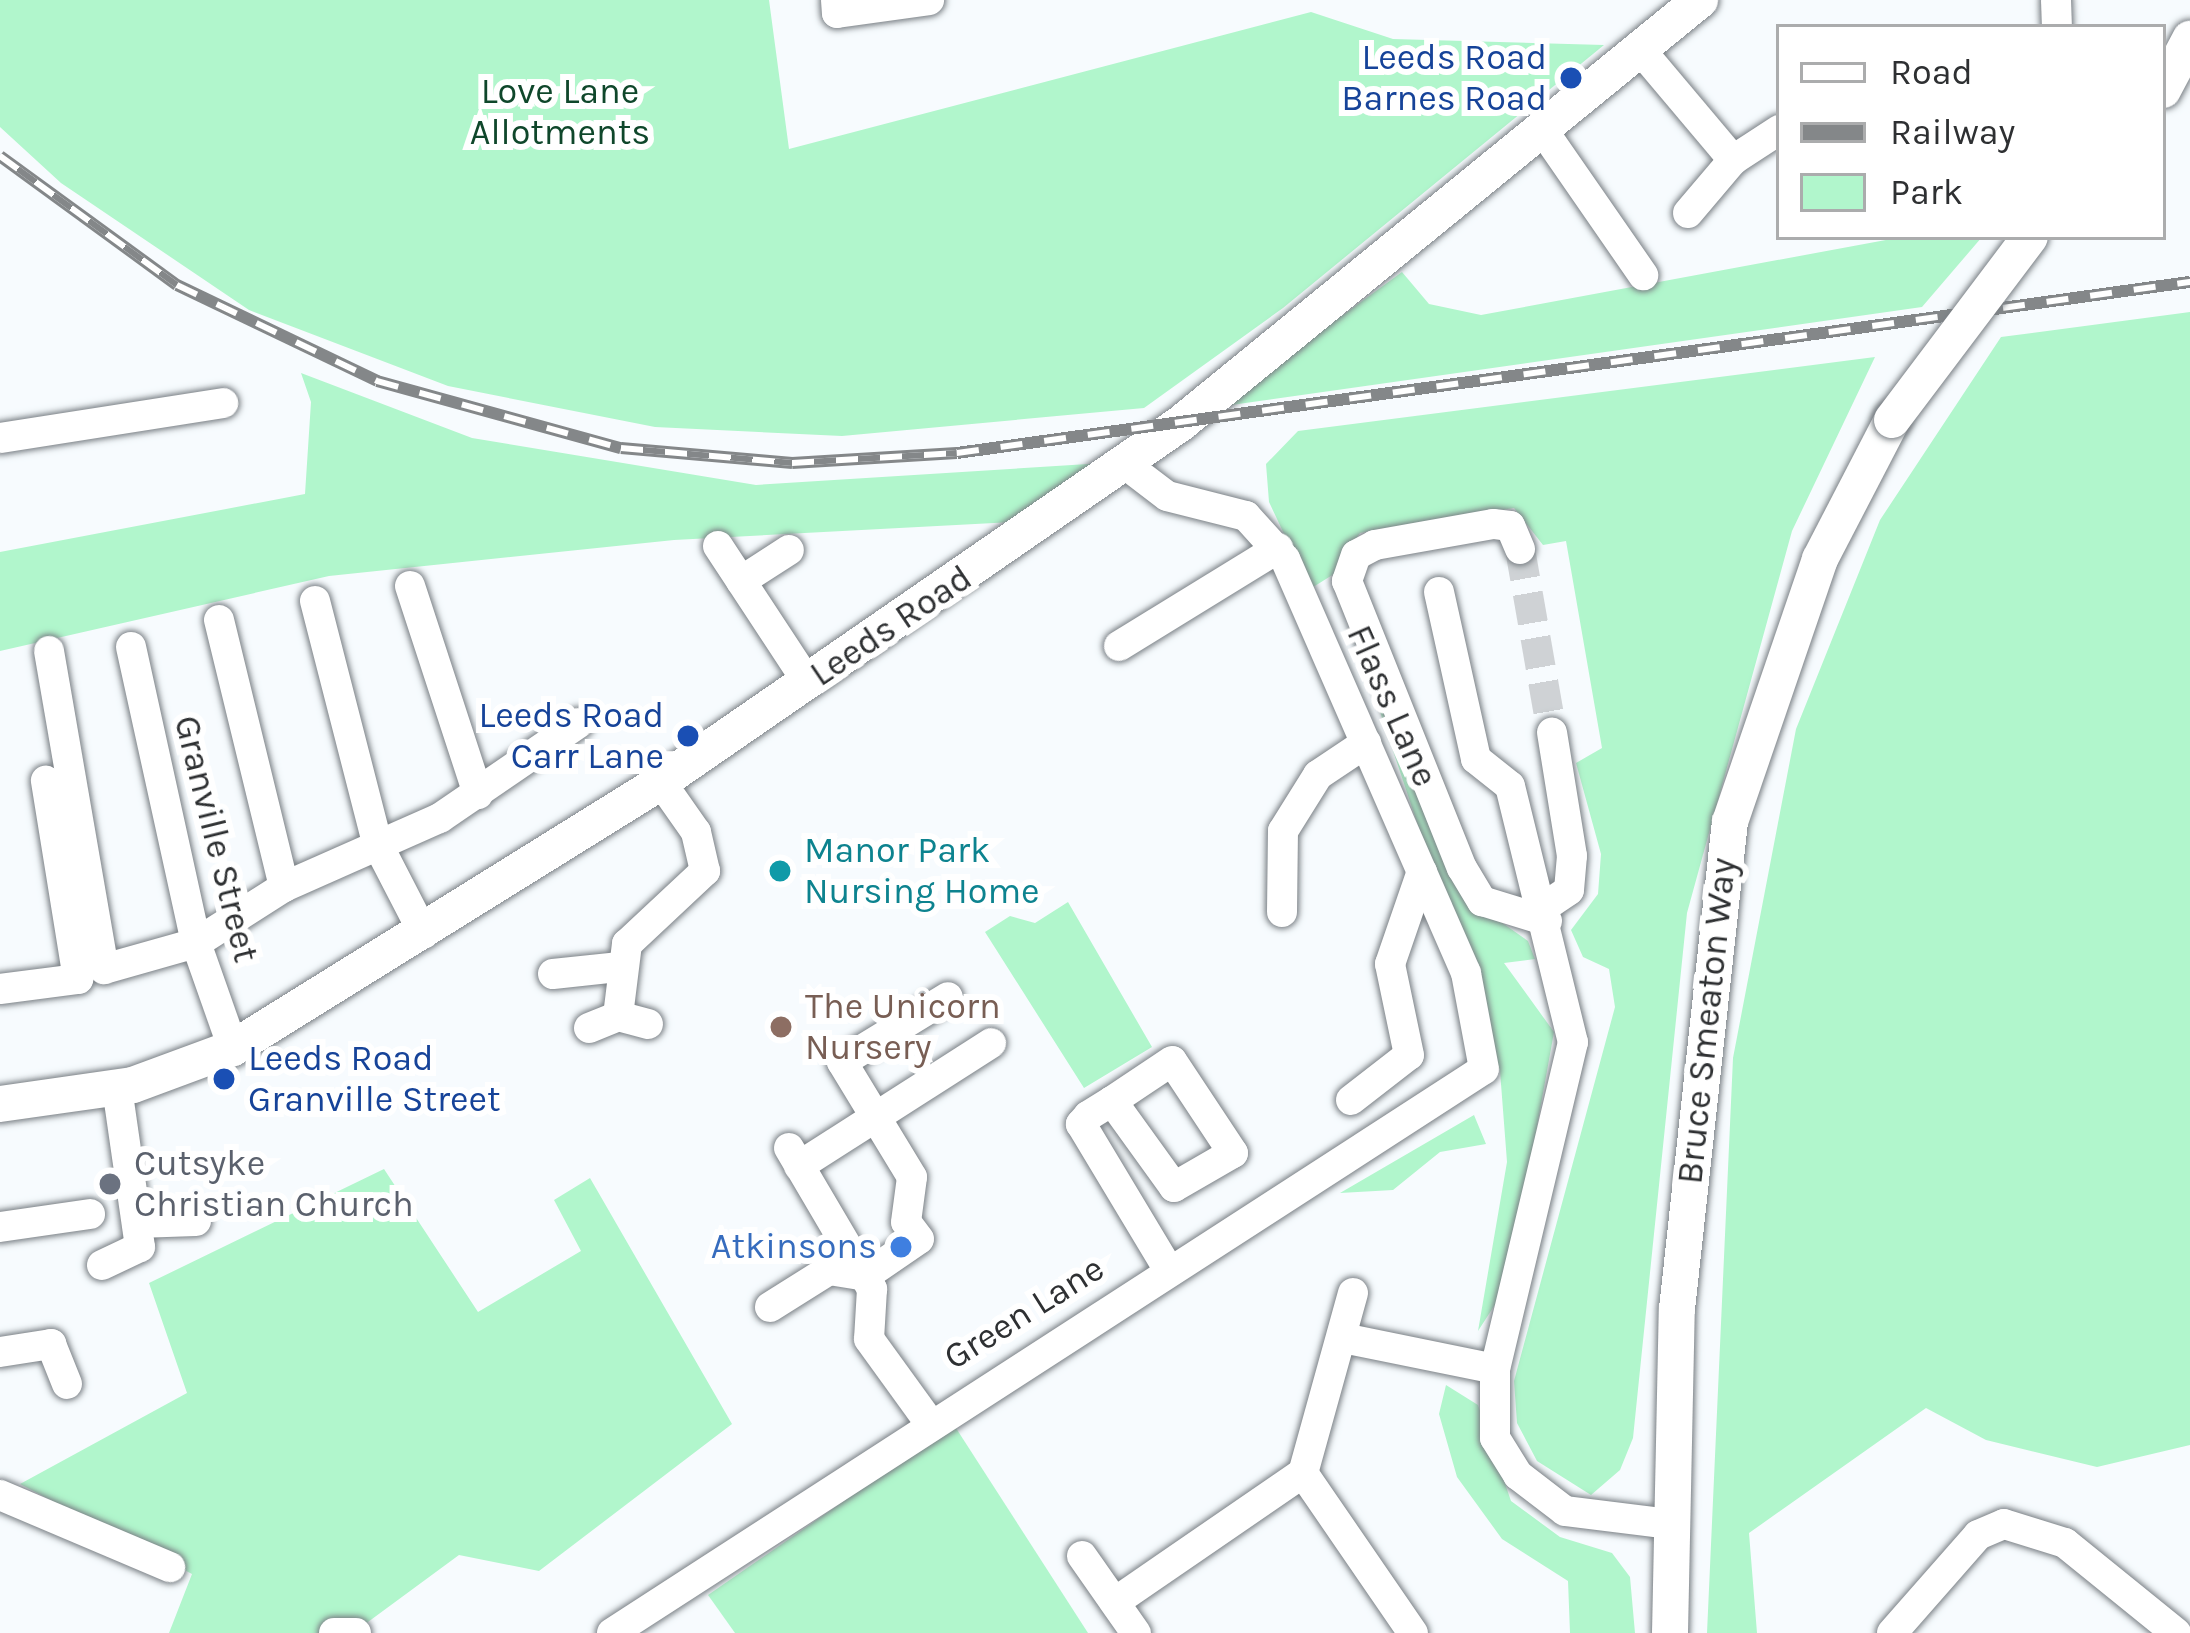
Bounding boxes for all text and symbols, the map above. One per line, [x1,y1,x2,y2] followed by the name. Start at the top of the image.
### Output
[1776,24,2166,240] legend
[1341,35,1547,120] place label: Leeds Road Barnes Road
[1890,51,1973,93] text: Road
[1558,65,1584,91] marker: Leeds Road Barnes Road
[470,69,650,154] park label: Love Lane Allotments
[1890,111,2015,153] text: Railway
[1890,171,1963,213] text: Park
[802,556,980,696] street label: Leeds Road
[1337,619,1447,793] street label: Flass Lane
[479,693,664,778] place label: Leeds Road Carr Lane
[164,711,268,967] street label: Granville Street
[675,723,701,749] marker: Leeds Road Carr Lane
[804,828,1040,913] place label: Manor Park Nursing Home
[1668,856,1746,1186] street label: Bruce Smeaton Way
[767,858,793,884] marker: Manor Park Nursing Home
[805,984,1001,1069] place label: The Unicorn Nursery
[768,1014,794,1040] marker: The Unicorn Nursery
[248,1036,501,1121] place label: Leeds Road Granville Street
[211,1066,237,1092] marker: Leeds Road Granville Street
[134,1141,414,1226] place label: Cutsyke Christian Church
[97,1171,123,1197] marker: Cutsyke Christian Church
[711,1225,877,1269] place label: Atkinsons
[888,1234,914,1260] marker: Atkinsons
[936,1247,1112,1379] street label: Green Lane

